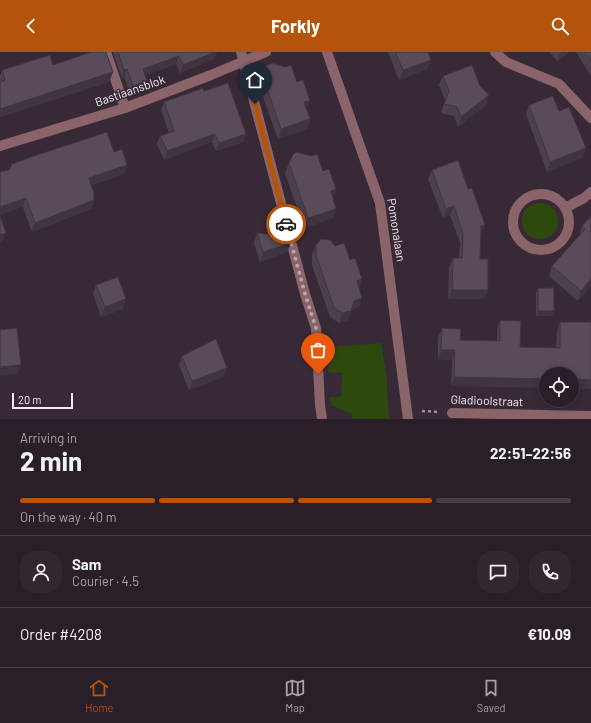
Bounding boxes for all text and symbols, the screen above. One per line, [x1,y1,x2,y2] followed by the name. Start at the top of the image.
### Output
[20,15,42,37] icon: back
[271,15,320,37] text: Forkly
[549,15,571,37] icon: search
[238,63,272,104] pin
[244,69,266,91] icon: home
[93,72,167,109] street label: Bastiaansblok
[385,197,409,262] street label: Pomonalaan
[266,204,306,244] courier
[275,213,297,235] icon: car
[301,333,335,374] pin
[307,339,329,361] icon: bag
[539,367,579,407] map controls
[539,367,579,407] button: locate
[12,391,73,410] scale bar
[450,392,524,408] street label: Gladioolstraat
[18,393,41,406] text: 20 m
[20,430,77,446] text: Arriving in
[490,444,571,462] text: 22:51–22:56
[20,445,82,476] text: 2 min
[20,509,116,525] text: On the way · 40 m
[20,551,62,593] button: person
[477,551,519,593] button: chat
[529,551,571,593] button: phone
[72,555,101,573] text: Sam
[72,573,139,589] text: Courier · 4.5
[20,625,102,643] text: Order #4208
[527,625,571,643] text: €10.09
[85,677,113,714] tab: Home
[284,677,306,714] tab: Map
[477,677,506,714] tab: Saved

